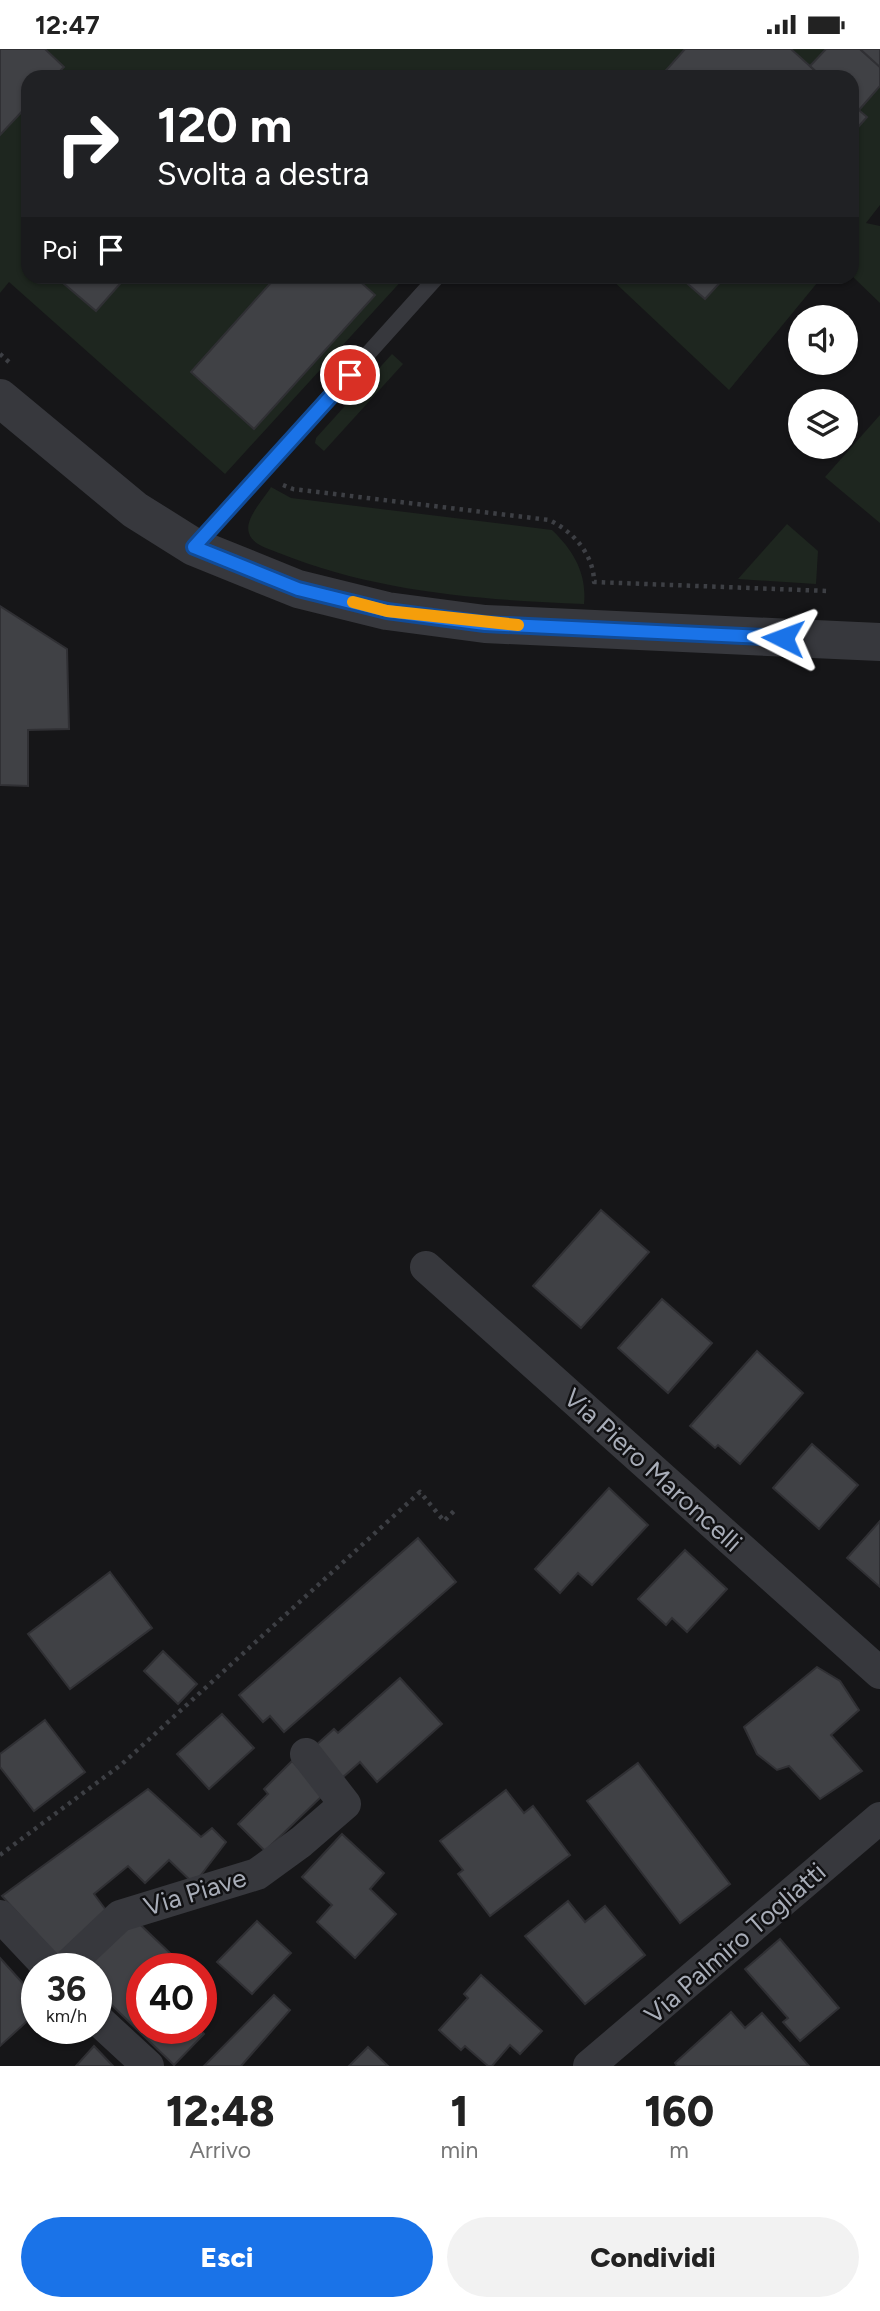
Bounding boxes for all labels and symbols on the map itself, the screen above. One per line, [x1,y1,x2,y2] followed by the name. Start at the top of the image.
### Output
[320,345,380,405] pin
[746,601,820,675] position arrow
[557,1382,749,1558] street label: Via Piero Maroncelli
[638,1856,832,2030] street label: Via Palmiro Togliatti
[140,1861,250,1923] street label: Via Piave
[126,1953,217,2044] speed limit sign: 40

